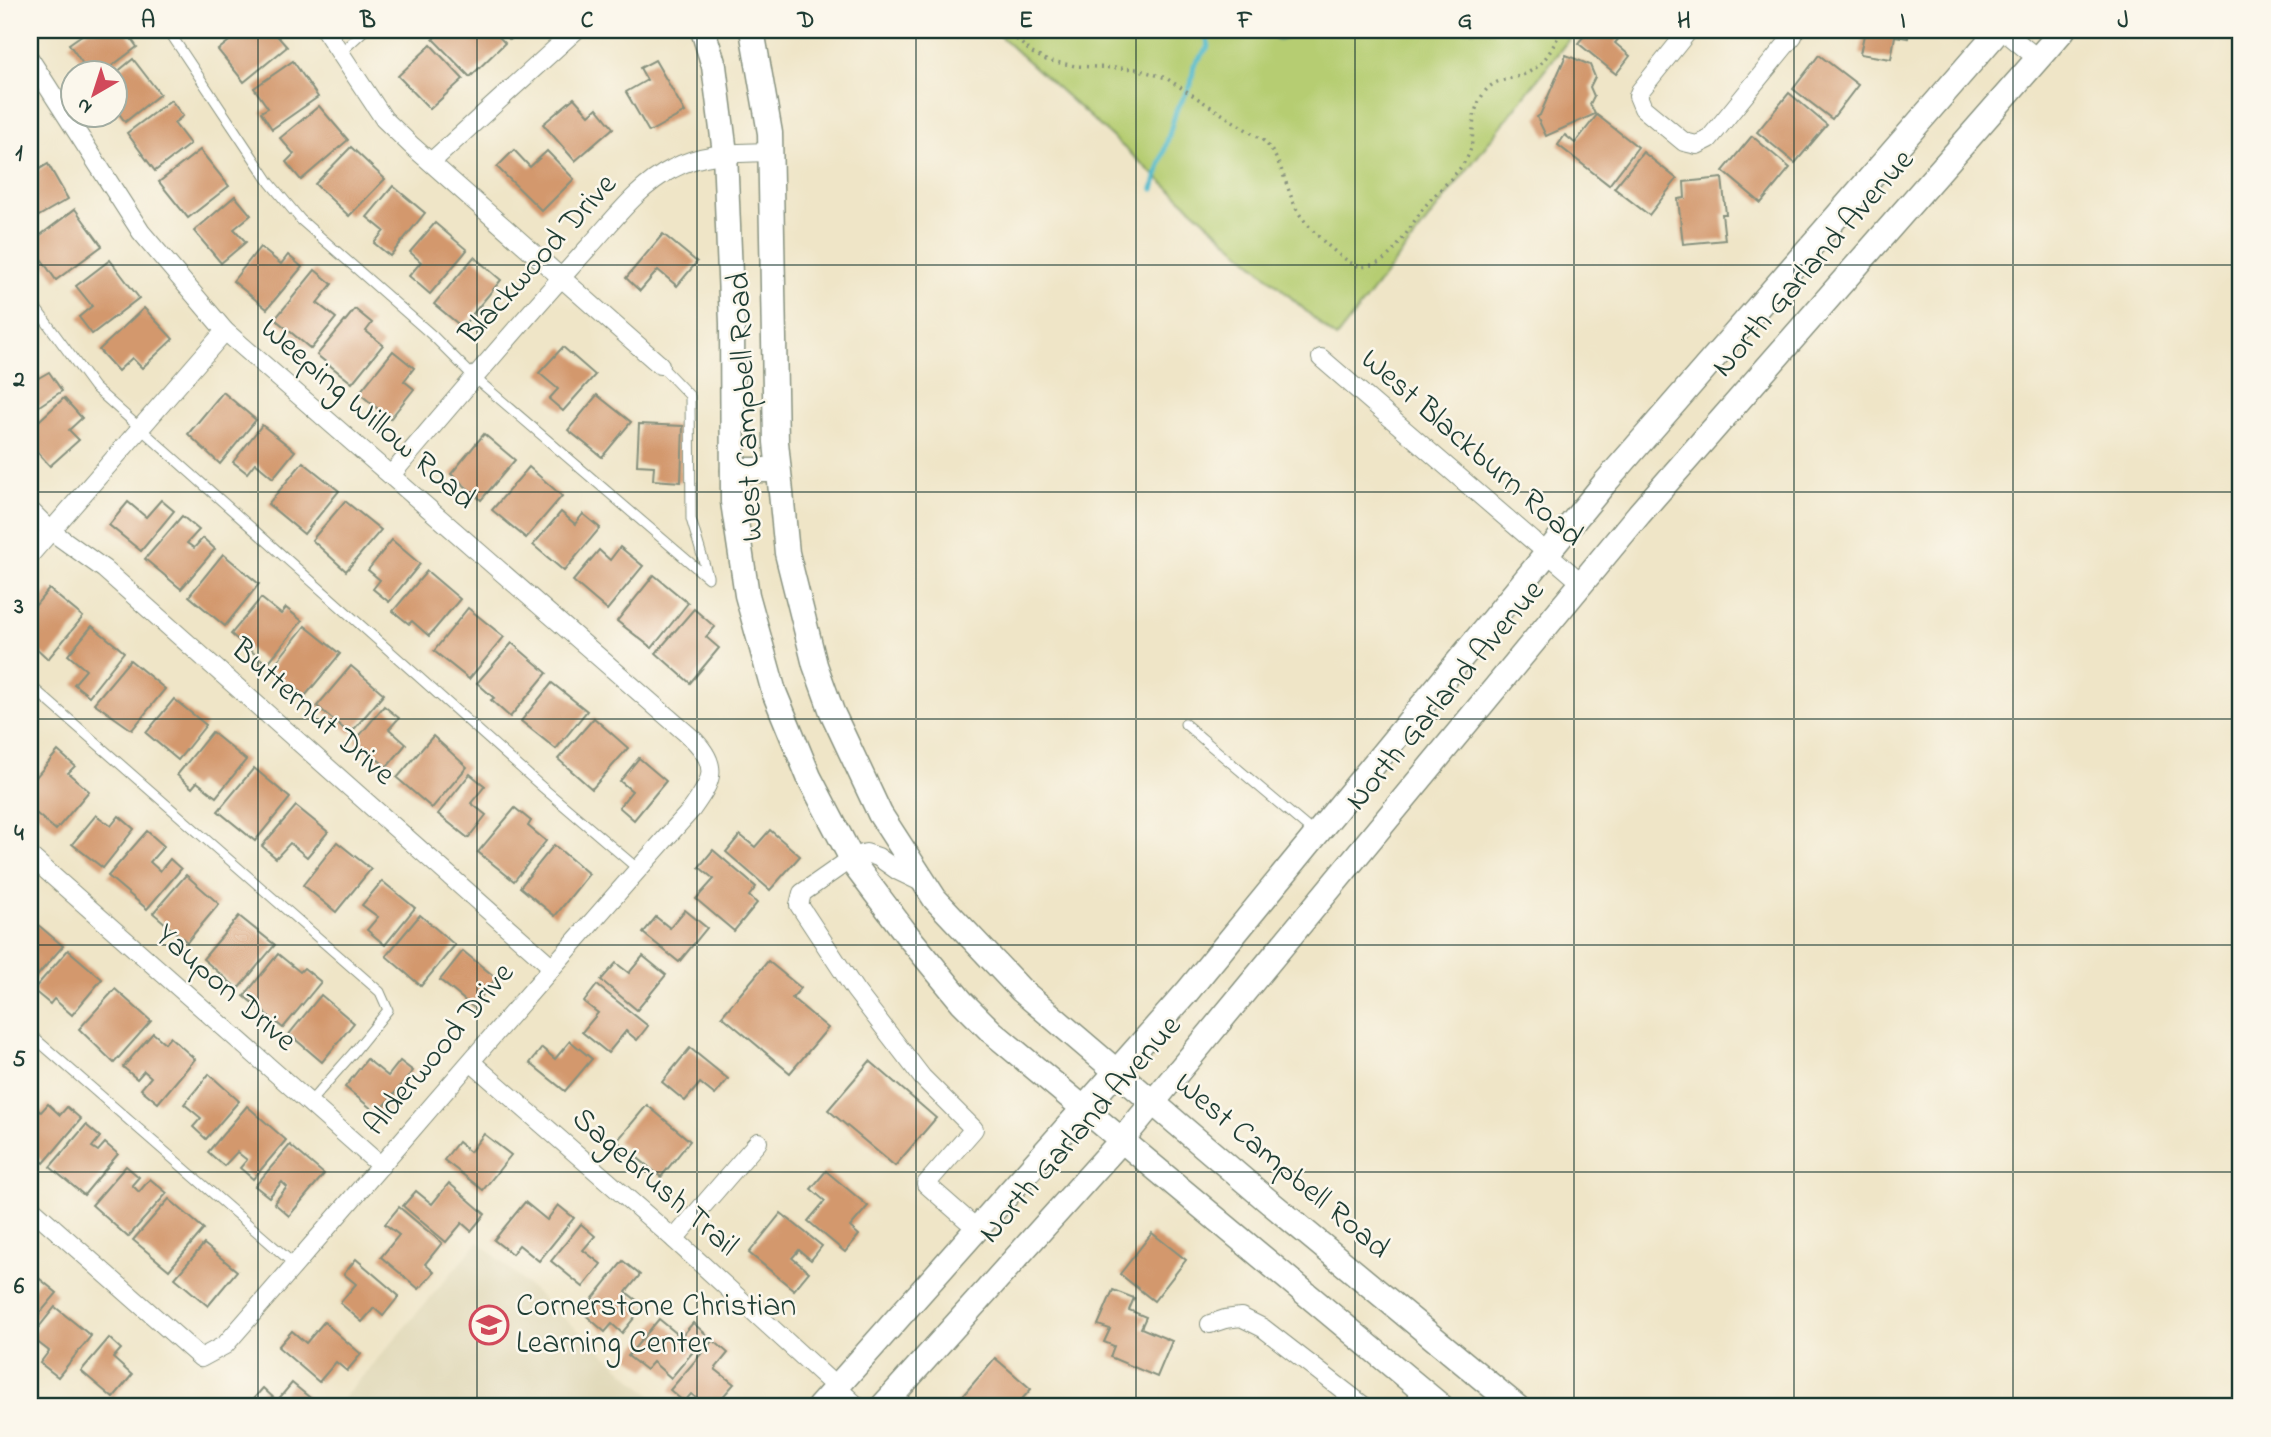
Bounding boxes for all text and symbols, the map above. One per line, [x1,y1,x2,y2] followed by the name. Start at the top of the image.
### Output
[141,5,155,38] text: A
[359,5,376,38] text: B
[581,5,594,38] text: C
[797,5,814,38] text: D
[1019,5,1033,38] text: E
[1237,5,1253,38] text: F
[1458,5,1472,38] text: G
[1677,5,1691,38] text: H
[1900,5,1906,38] text: I
[2117,5,2129,38] text: J
[60,60,130,130] north arrow
[71,91,98,120] text: N
[15,138,23,171] text: 1
[1701,139,1927,389] street label: North Garland Avenue
[448,163,630,357] street label: Blackwood Drive
[716,271,778,543] street label: West Campbell Road
[249,308,485,522] street label: Weeping Willow Road
[1349,338,1593,560] street label: West Blackburn Road
[12,364,25,397] text: 2
[1335,570,1557,822] street label: North Garland Avenue
[13,591,24,624] text: 3
[218,627,405,798] street label: Butternut Drive
[14,818,24,851] text: 4
[144,914,307,1065] street label: Yaupon Drive
[353,952,527,1147] street label: Alderwood Drive
[968,1005,1194,1255] street label: North Garland Avenue
[12,1044,26,1077] text: 5
[1163,1062,1399,1272] street label: West Campbell Road
[560,1097,748,1269] street label: Sagebrush Trail
[14,1271,25,1304] text: 6
[516,1284,796,1368] place label: Cornerstone Christian Learning Center
[468,1304,510,1346] school or university icon: Cornerstone Christian Learning Center

